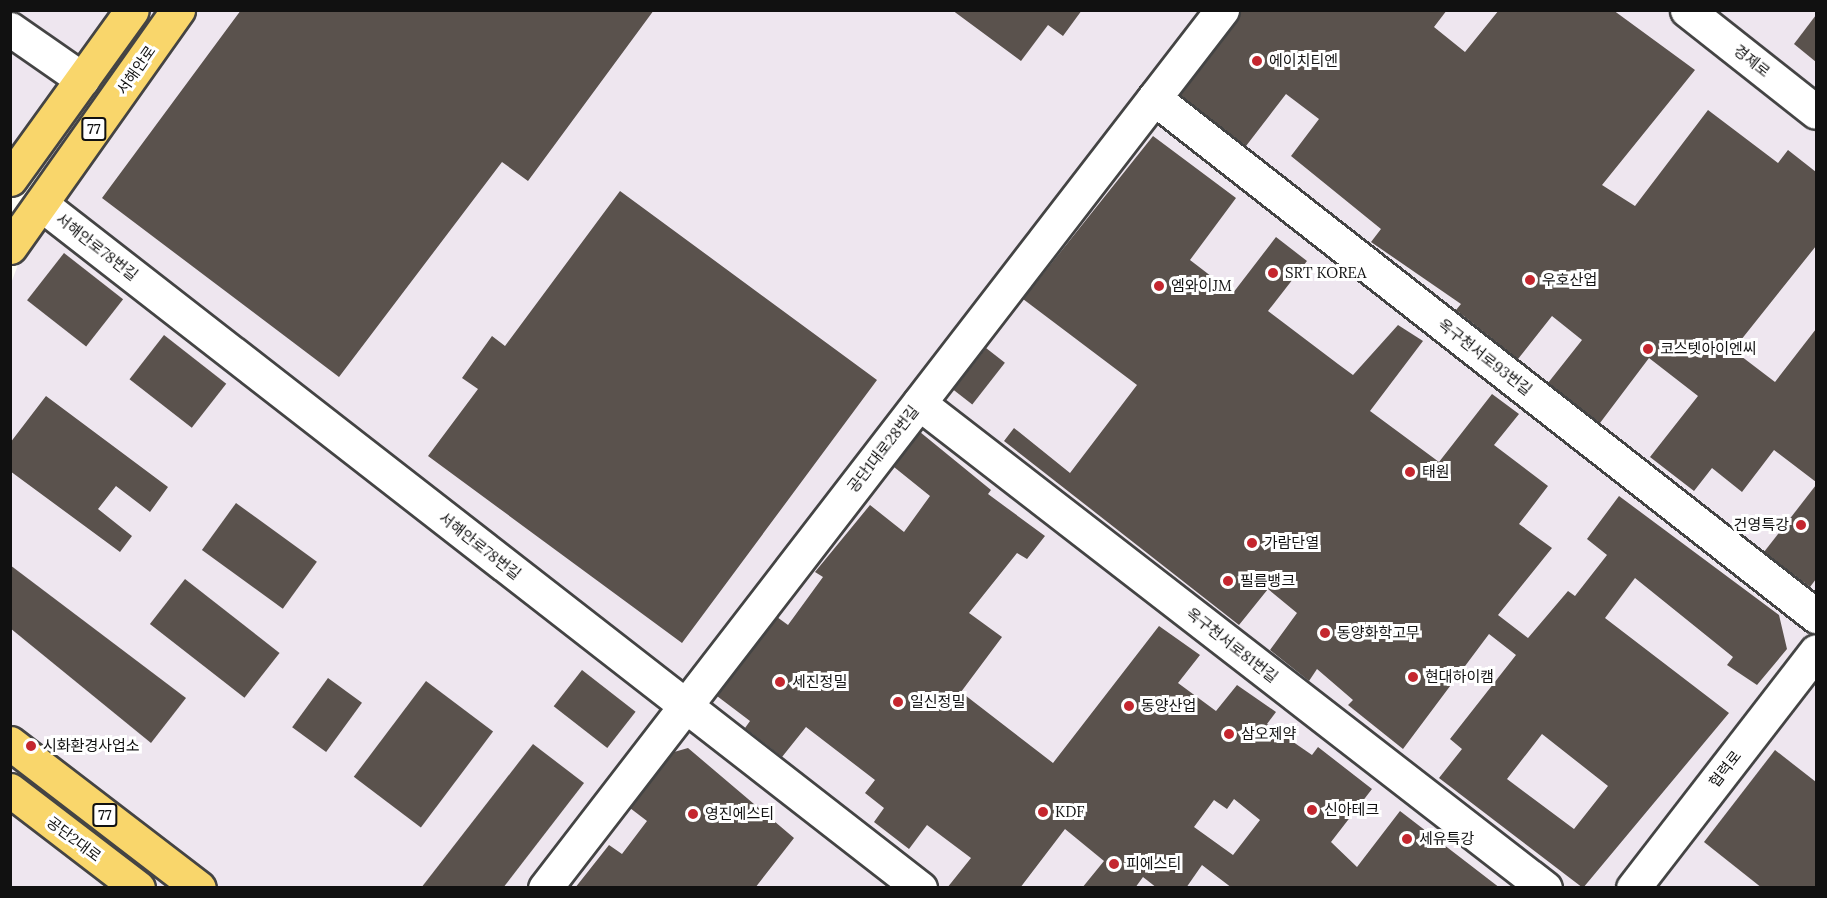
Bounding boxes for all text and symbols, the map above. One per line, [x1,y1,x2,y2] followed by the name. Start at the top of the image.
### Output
[1730,41,1774,81] street label: 경제로
[113,42,159,98] street label: 서해안로
[1269,52,1338,70] place label: 에이치티엔
[1250,54,1264,68] marker: 에이치티엔
[80,118,107,140] road number: 77
[53,210,141,284] street label: 서해안로78번길
[1285,264,1366,282] place label: SRT KOREA
[1266,266,1280,280] marker: SRT KOREA
[1542,271,1597,289] place label: 우호산업
[1523,273,1537,287] marker: 우호산업
[1171,277,1232,295] place label: 엠와이JM
[1152,279,1166,293] marker: 엠와이JM
[1435,315,1535,399] street label: 옥구천서로93번길
[1660,340,1757,358] place label: 코스텟아이엔씨
[1641,342,1655,356] marker: 코스텟아이엔씨
[844,402,922,496] street label: 공단1대로28번길
[1422,463,1450,481] place label: 태원
[1403,465,1417,479] marker: 태원
[436,509,524,583] street label: 서해안로78번길
[1734,516,1789,534] place label: 건영특강
[1794,518,1808,532] marker: 건영특강
[1264,534,1319,552] place label: 가람단열
[1245,536,1259,550] marker: 가람단열
[1240,572,1295,590] place label: 필름뱅크
[1221,574,1235,588] marker: 필름뱅크
[1183,604,1281,686] street label: 옥구천서로81번길
[1337,624,1420,642] place label: 동양화학고무
[1318,626,1332,640] marker: 동양화학고무
[1425,668,1494,686] place label: 현대하이캠
[1406,670,1420,684] marker: 현대하이캠
[792,673,847,691] place label: 세진정밀
[773,675,787,689] marker: 세진정밀
[910,693,965,711] place label: 일신정밀
[891,695,905,709] marker: 일신정밀
[1141,697,1196,715] place label: 동양산업
[1122,699,1136,713] marker: 동양산업
[1241,725,1296,743] place label: 삼오제약
[1222,727,1236,741] marker: 삼오제약
[43,737,140,755] place label: 시화환경사업소
[24,739,38,753] marker: 시화환경사업소
[1705,747,1745,791] street label: 협력로
[1324,801,1379,819] place label: 신아테크
[1055,803,1084,821] place label: KDF
[1305,803,1319,817] marker: 신아테크
[92,804,118,826] road number: 77
[705,805,774,823] place label: 영진에스티
[1036,805,1050,819] marker: KDF
[686,807,700,821] marker: 영진에스티
[43,813,105,865] street label: 공단2대로
[1419,830,1474,848] place label: 세유특강
[1400,832,1414,846] marker: 세유특강
[1126,855,1181,873] place label: 피에스티
[1107,857,1121,871] marker: 피에스티

